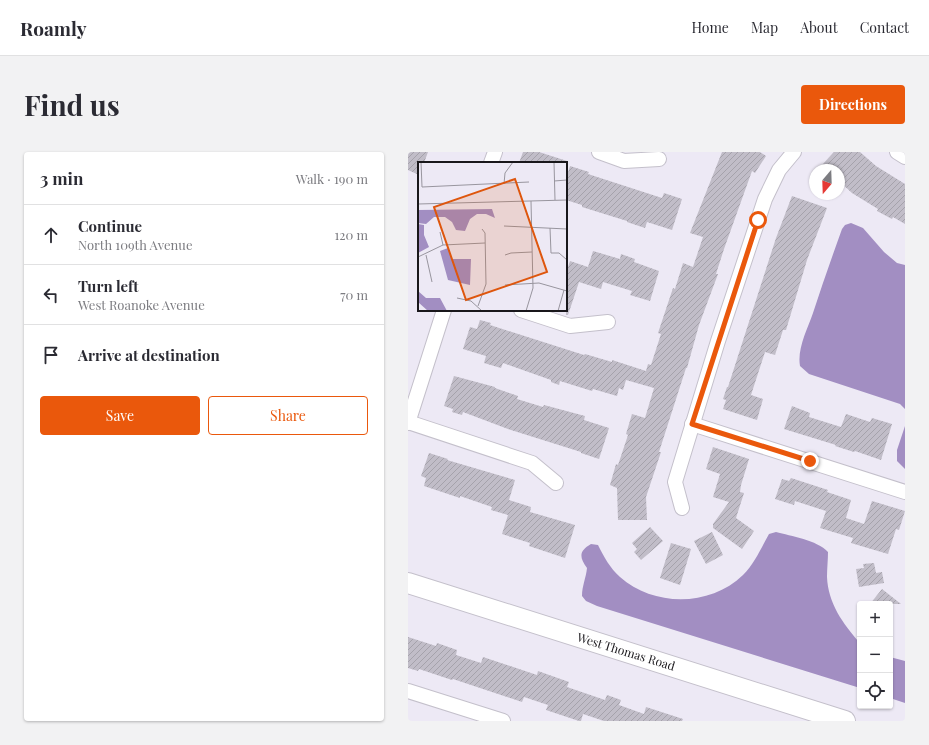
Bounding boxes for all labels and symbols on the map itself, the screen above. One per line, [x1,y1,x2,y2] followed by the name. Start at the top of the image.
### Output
[418,162,567,311] inset map
[809,164,845,200] north arrow
[749,211,767,229] route start
[801,452,819,470] route end
[574,628,677,674] street label: West Thomas Road

